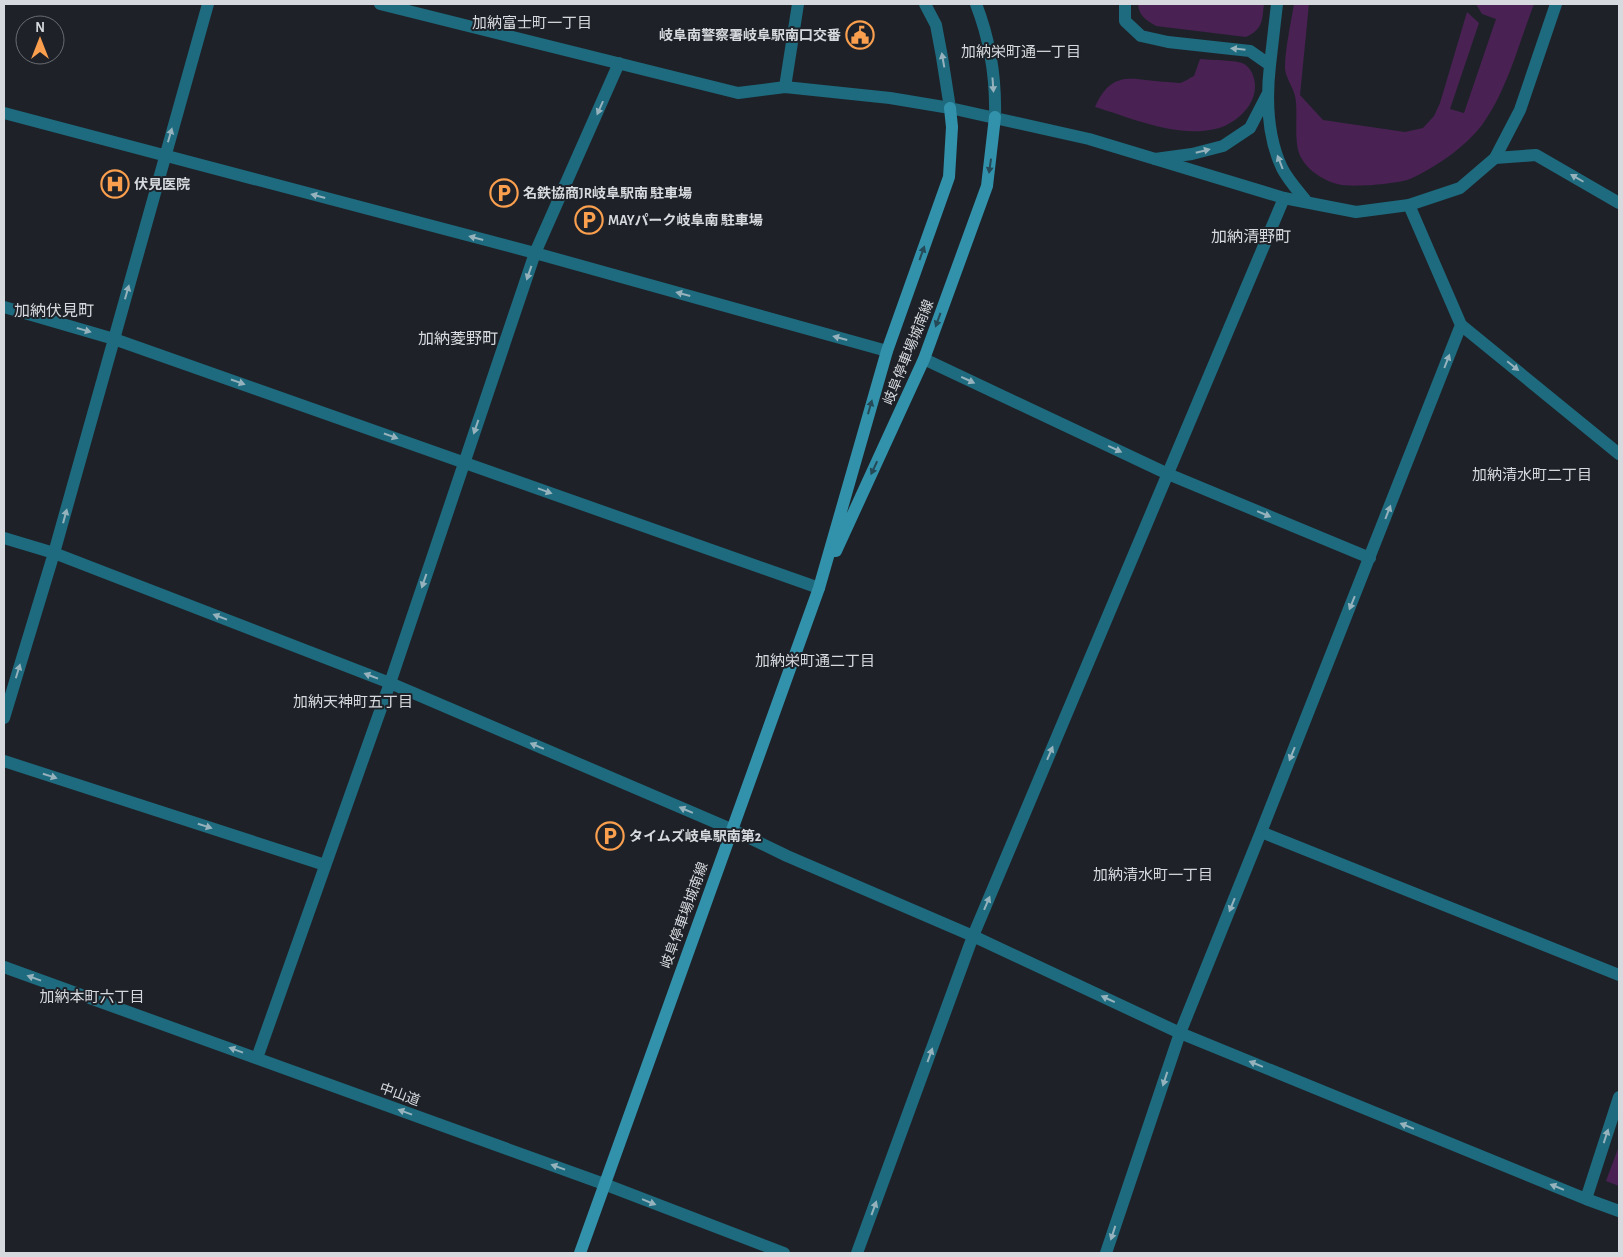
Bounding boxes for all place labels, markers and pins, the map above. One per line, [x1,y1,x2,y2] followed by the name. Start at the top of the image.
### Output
[845,20,875,50] public building icon: 岐阜南警察署岐阜駅南口交番
[659,27,841,43] place label: 岐阜南警察署岐阜駅南口交番
[100,169,130,199] hospital icon: 伏見医院
[134,176,190,192] place label: 伏見医院
[489,178,519,208] parking icon: 名鉄協商JR岐阜駅南 駐車場
[523,185,692,201] place label: 名鉄協商JR岐阜駅南 駐車場
[574,205,604,235] parking icon: MAYパーク岐阜南 駐車場
[608,212,763,228] place label: MAYパーク岐阜南 駐車場
[595,821,625,851] parking icon: タイムズ岐阜駅南第2
[629,828,762,844] place label: タイムズ岐阜駅南第2

